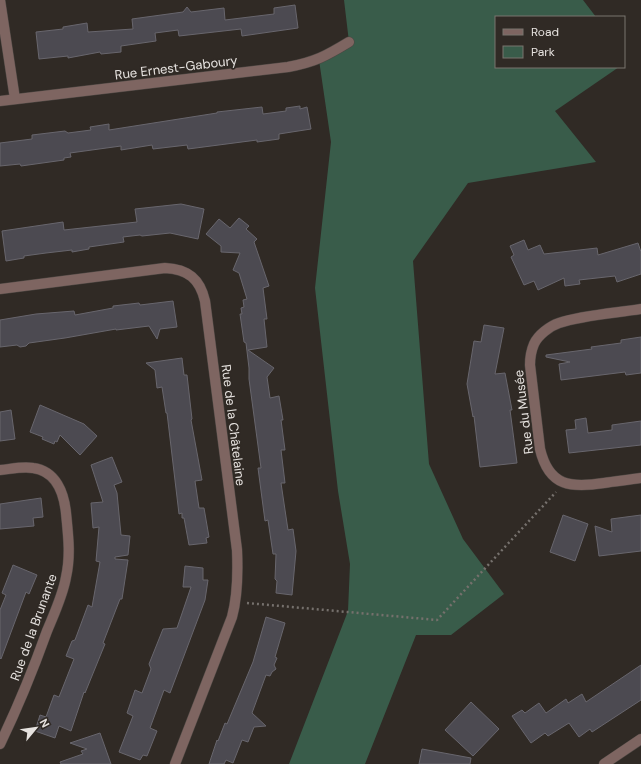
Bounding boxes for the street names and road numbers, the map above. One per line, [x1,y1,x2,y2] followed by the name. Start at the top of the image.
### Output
[114,52,238,83] street label: Rue Ernest-Gaboury
[218,363,249,487] street label: Rue de la Châtelaine
[510,369,537,455] street label: Rue du Musée
[6,571,61,683] street label: Rue de la Brunante

